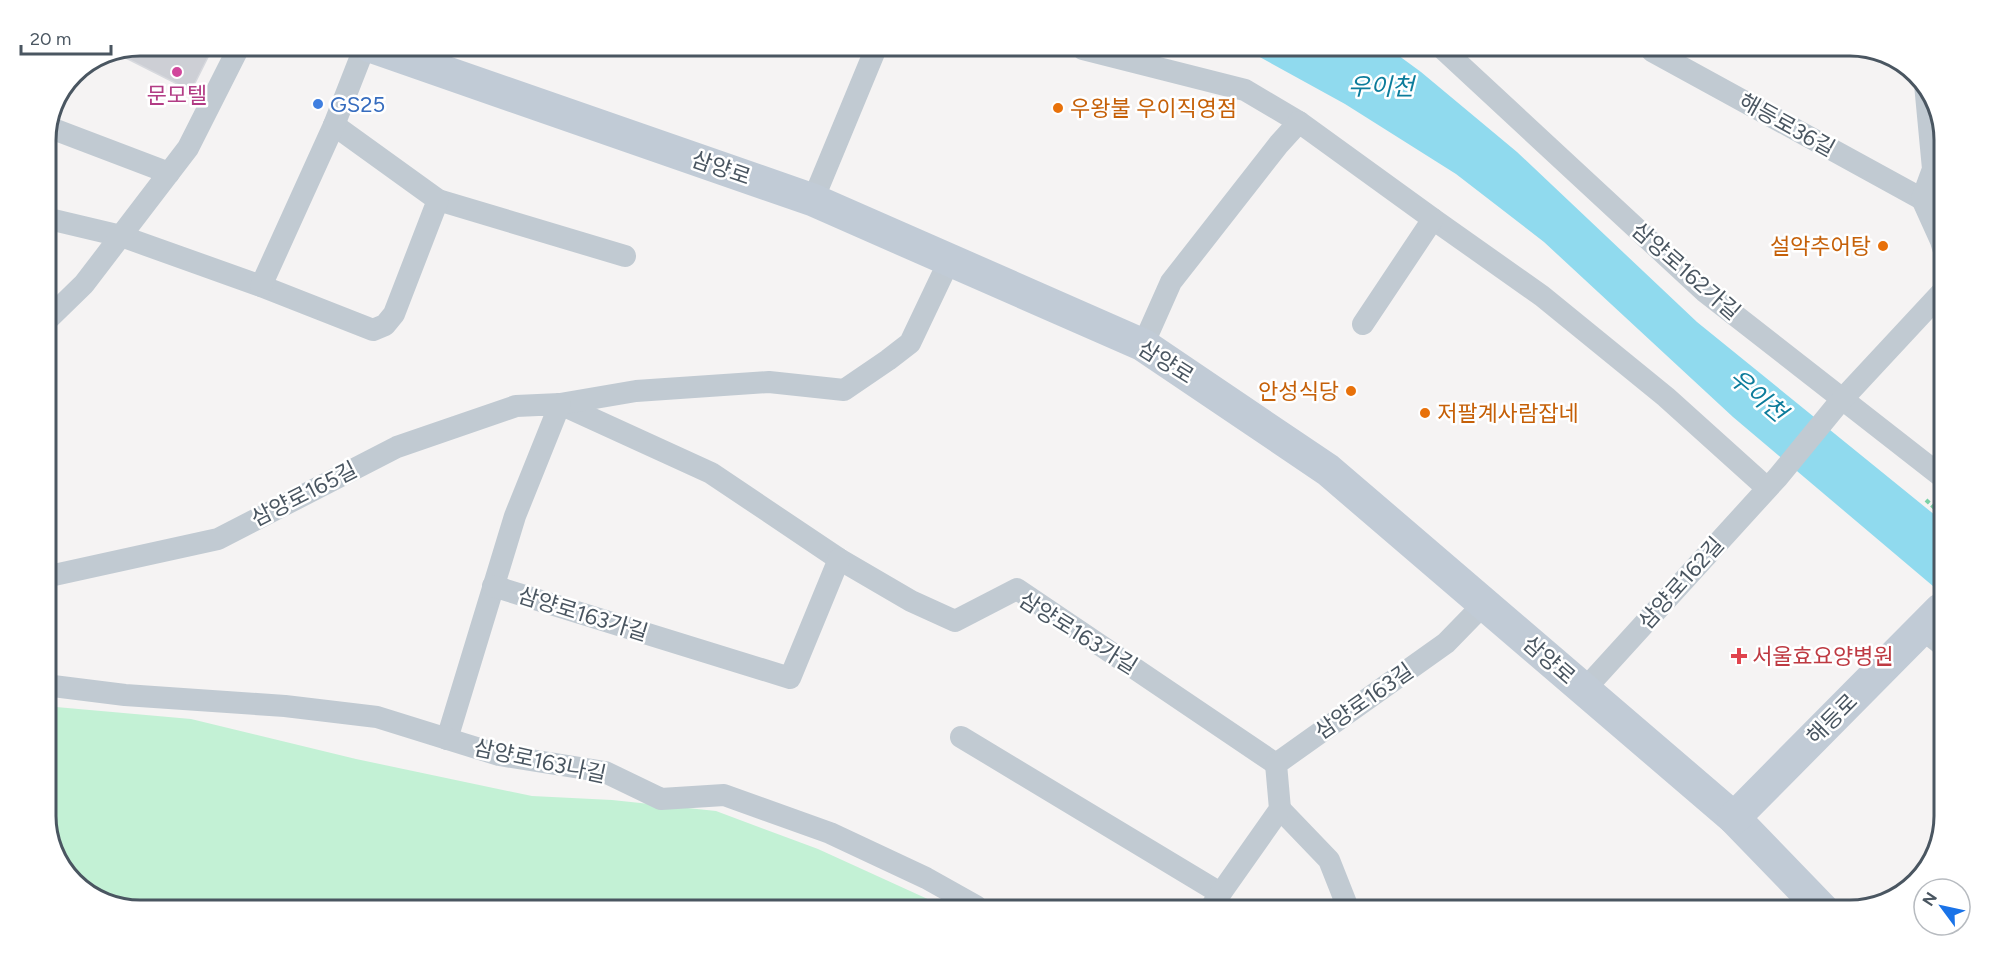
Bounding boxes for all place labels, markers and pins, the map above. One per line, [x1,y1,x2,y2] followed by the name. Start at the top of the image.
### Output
[170,65,184,79] marker: 문모텔
[147,82,207,109] place label: 문모텔
[330,91,385,118] place label: GS25
[1070,95,1237,122] place label: 우왕불 우이직영점
[311,97,325,111] marker: GS25
[1051,101,1065,115] marker: 우왕불 우이직영점
[1770,233,1871,260] place label: 설악추어탕
[1876,239,1890,253] marker: 설악추어탕
[1258,378,1339,405] place label: 안성식당
[1344,384,1358,398] marker: 안성식당
[1437,400,1579,427] place label: 저팔계사람잡네
[1418,406,1432,420] marker: 저팔계사람잡네
[1752,643,1894,670] place label: 서울효요양병원
[1730,647,1748,665] marker: 서울효요양병원

